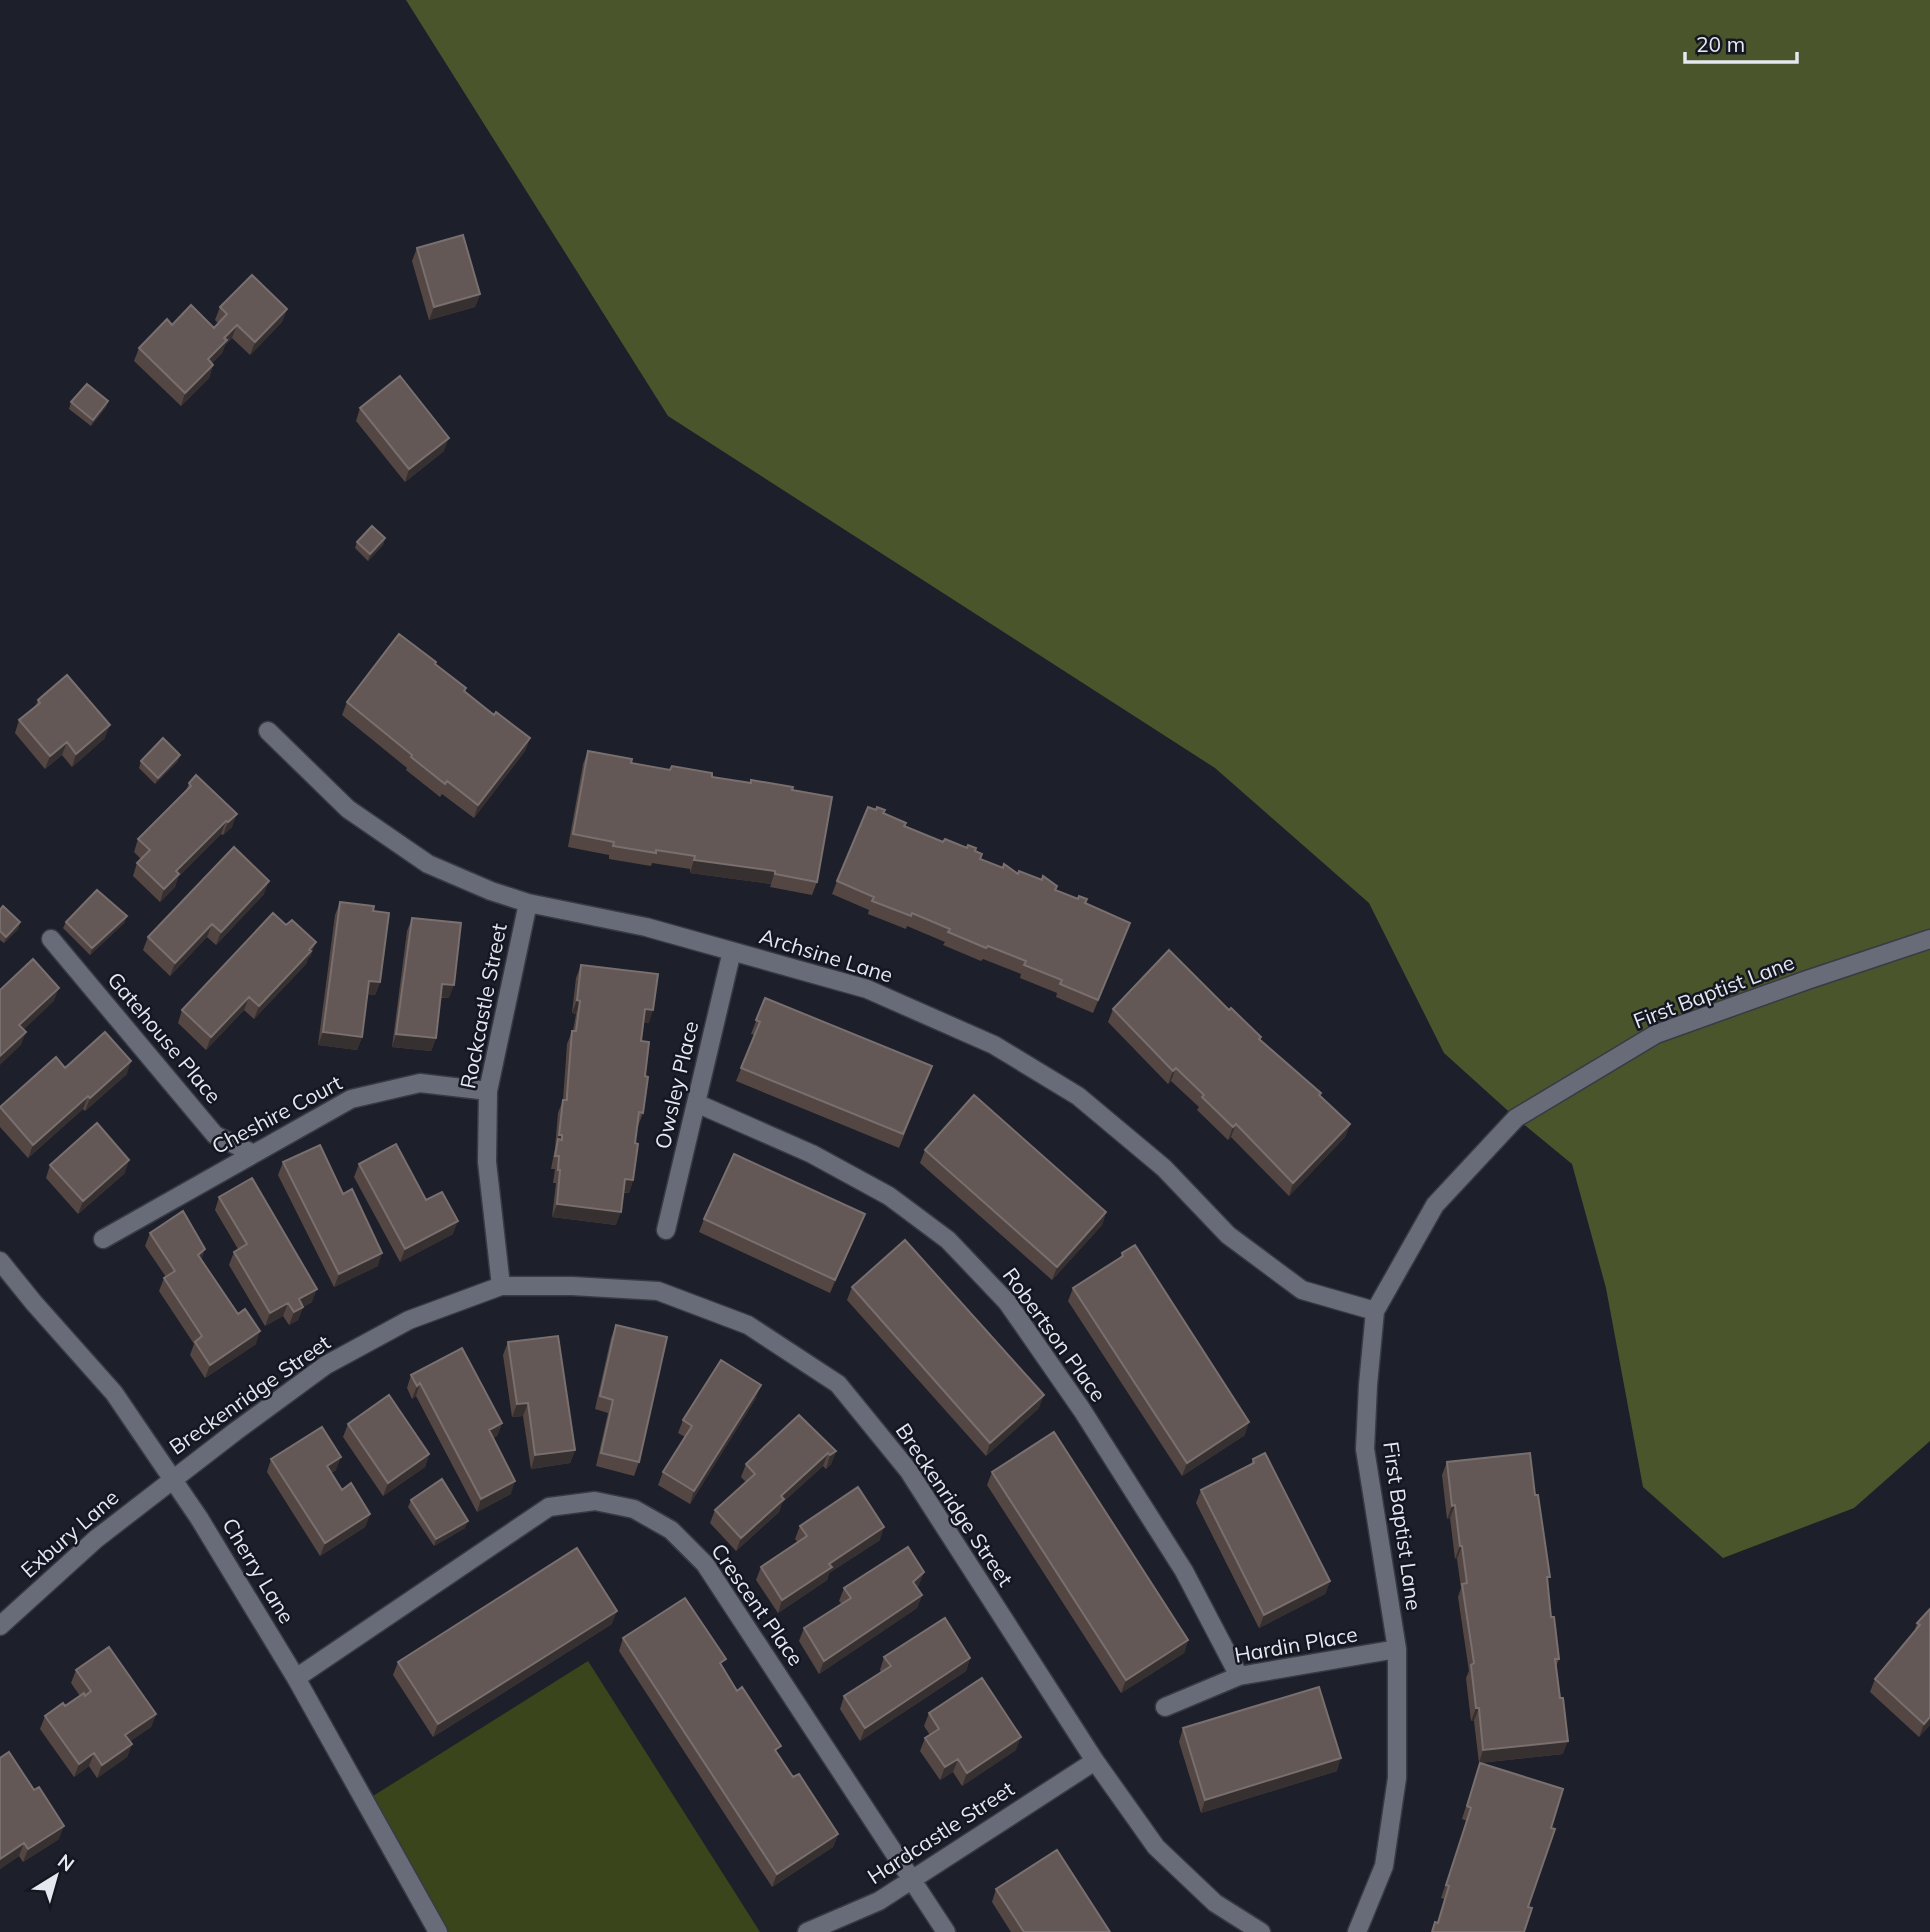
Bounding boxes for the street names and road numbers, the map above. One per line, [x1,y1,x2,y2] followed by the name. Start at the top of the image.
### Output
[454,921,512,1091] street label: Rockcastle Street
[756,922,896,988] street label: Archsine Lane
[1630,948,1798,1034] street label: First Baptist Lane
[102,966,227,1108] street label: Gatehouse Place
[649,1018,703,1151] street label: Owsley Place
[207,1069,346,1159] street label: Cheshire Court
[998,1262,1112,1406] street label: Robertson Place
[164,1329,335,1460] street label: Breckenridge Street
[891,1418,1019,1591] street label: Breckenridge Street
[1378,1440,1428,1612] street label: First Baptist Lane
[15,1484,124,1583] street label: Exbury Lane
[217,1513,300,1628] street label: Cherry Lane
[706,1538,810,1671] street label: Crescent Place
[1232,1620,1359,1668] street label: Hardin Place
[862,1775,1019,1889] street label: Hardcastle Street

